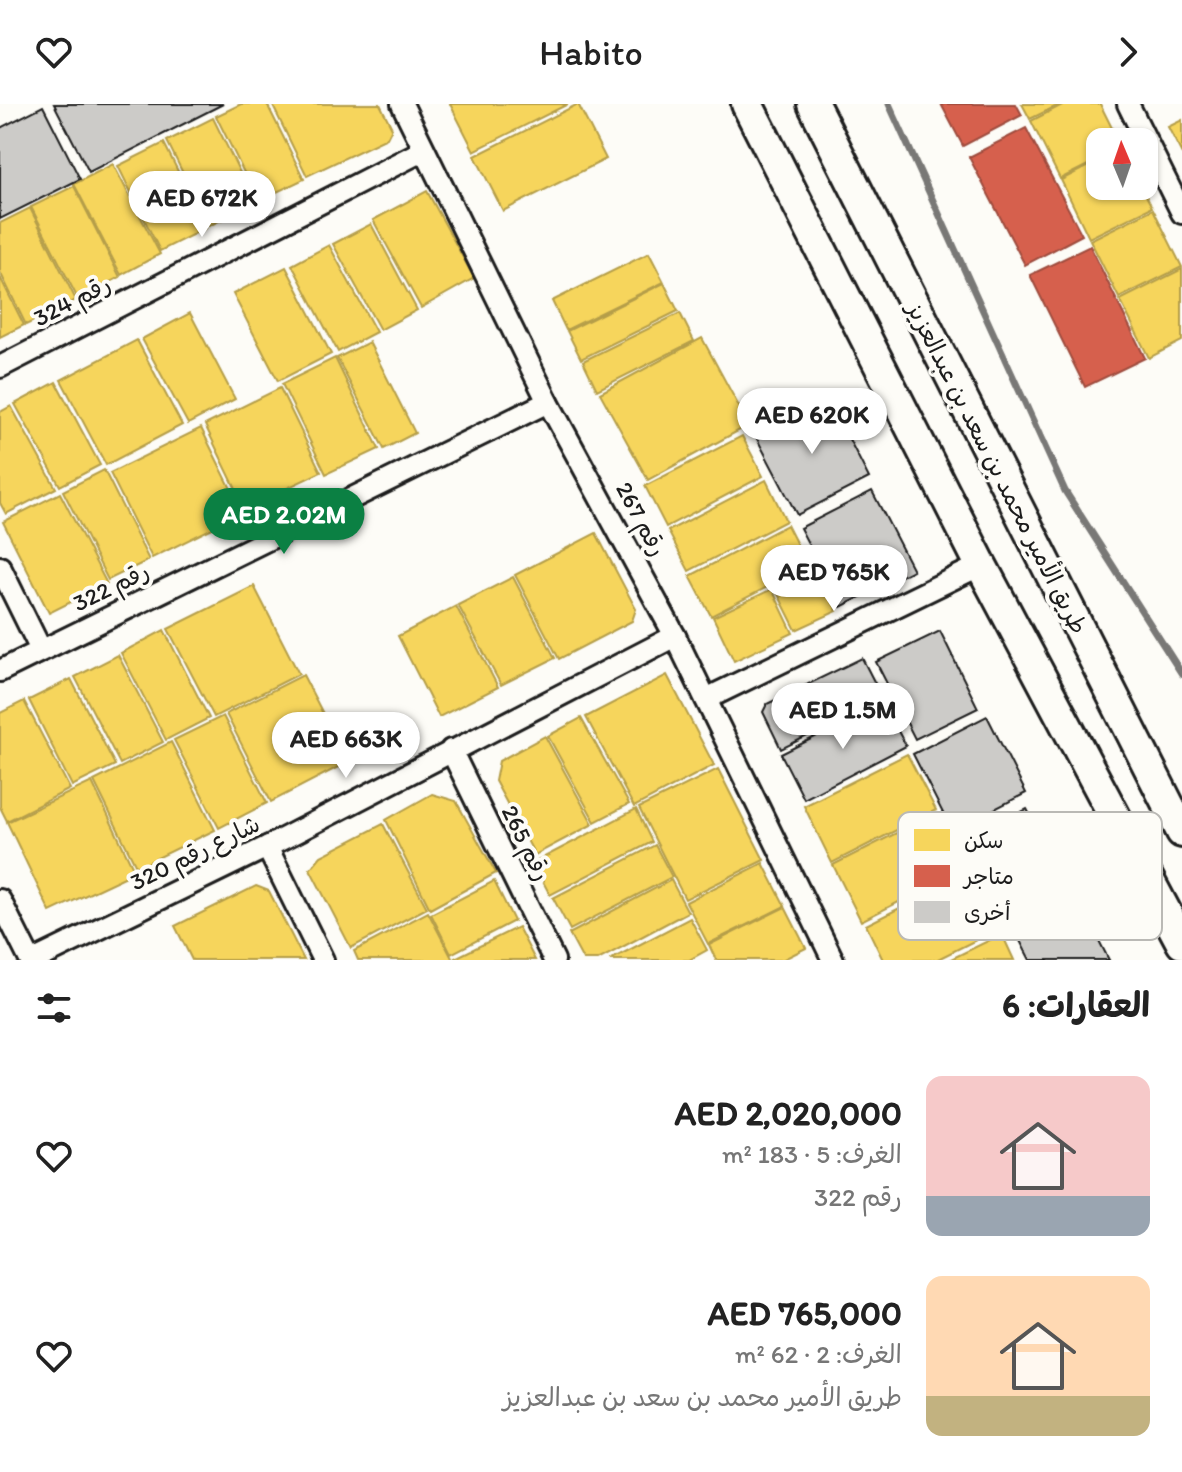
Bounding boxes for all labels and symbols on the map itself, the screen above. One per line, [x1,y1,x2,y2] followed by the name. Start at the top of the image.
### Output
[1086,128,1158,200] north arrow
[119,171,285,239] pin: AED 672K
[28,269,117,336] street label: رقم 324
[900,294,1096,639] street label: طريق الأمير محمد بن سعد بن عبدالعزيز
[729,388,895,456] pin: AED 620K
[606,477,673,563] street label: رقم 267
[192,488,376,556] pin: AED 2.02M
[751,545,917,613] pin: AED 765K
[68,556,155,621] street label: رقم 322
[760,683,926,751] pin: AED 1.5M
[263,712,429,780] pin: AED 663K
[492,800,557,887] street label: رقم 265
[125,809,266,900] street label: شارع رقم 320
[898,812,1162,940] legend
[964,827,1004,854] text: سكن
[962,863,1014,890] text: متاجر
[964,899,1011,926] text: أخرى

